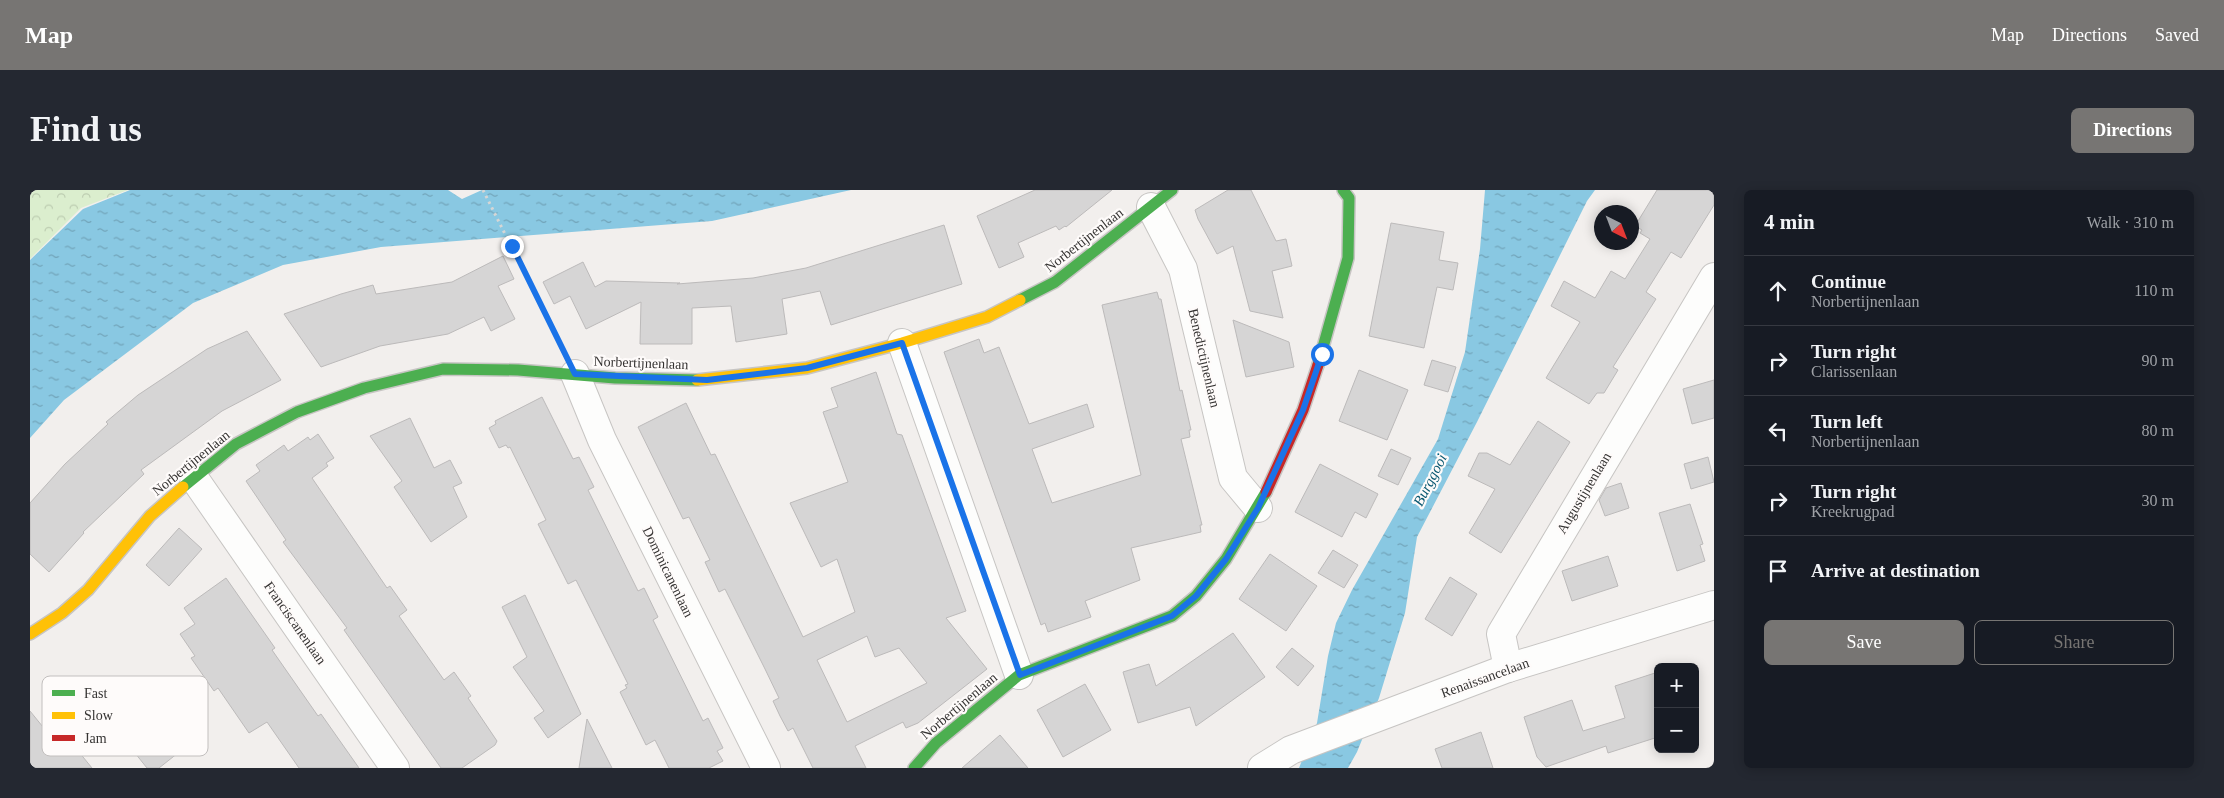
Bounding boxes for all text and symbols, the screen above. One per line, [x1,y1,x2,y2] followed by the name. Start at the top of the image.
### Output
[25,22,73,48] text: Map
[1991,25,2024,45] text: Map
[2052,25,2127,45] text: Directions
[2155,25,2199,45] text: Saved
[2071,108,2194,153] button: Directions
[30,110,142,149] text: Find us
[1042,205,1126,275] street label: Norbertijnenlaan
[1594,205,1639,250] north arrow
[1764,210,1815,234] text: 4 min
[2087,214,2174,231] text: Walk · 310 m
[501,235,524,258] route end
[1811,271,1886,292] text: Continue
[1764,277,1792,305] icon: ahead
[2134,282,2174,299] text: 110 m
[1811,293,1919,310] text: Norbertijnenlaan
[1185,307,1223,409] street label: Benedictijnenlaan
[1811,341,1896,362] text: Turn right
[1311,343,1334,366] route start
[1764,347,1792,375] icon: right
[2142,352,2174,369] text: 90 m
[593,354,689,372] street label: Norbertijnenlaan
[1811,363,1897,380] text: Clarissenlaan
[1811,411,1883,432] text: Turn left
[1764,417,1792,445] icon: left
[2142,422,2174,439] text: 80 m
[149,427,233,499] street label: Norbertijnenlaan
[1811,433,1919,450] text: Norbertijnenlaan
[1554,450,1614,536] street label: Augustijnenlaan
[1410,451,1450,509] water label: Burggooi
[1811,481,1896,502] text: Turn right
[1764,487,1792,515] icon: right
[2142,492,2174,509] text: 30 m
[1811,503,1895,520] text: Kreekrugpad
[640,524,696,620] street label: Dominicanenlaan
[1764,557,1792,585] icon: arrive
[1811,560,1980,581] text: Arrive at destination
[261,579,329,667] street label: Franciscanenlaan
[1764,620,1964,665] button: Save
[1974,620,2174,665] button: Share
[1439,655,1531,701] street label: Renaissancelaan
[1654,663,1699,753] map controls
[1654,663,1699,708] button: +
[918,670,1000,742] street label: Norbertijnenlaan
[42,676,208,756] legend
[84,686,107,701] text: Fast
[84,708,114,723] text: Slow
[1654,708,1699,753] button: −
[84,731,107,746] text: Jam

